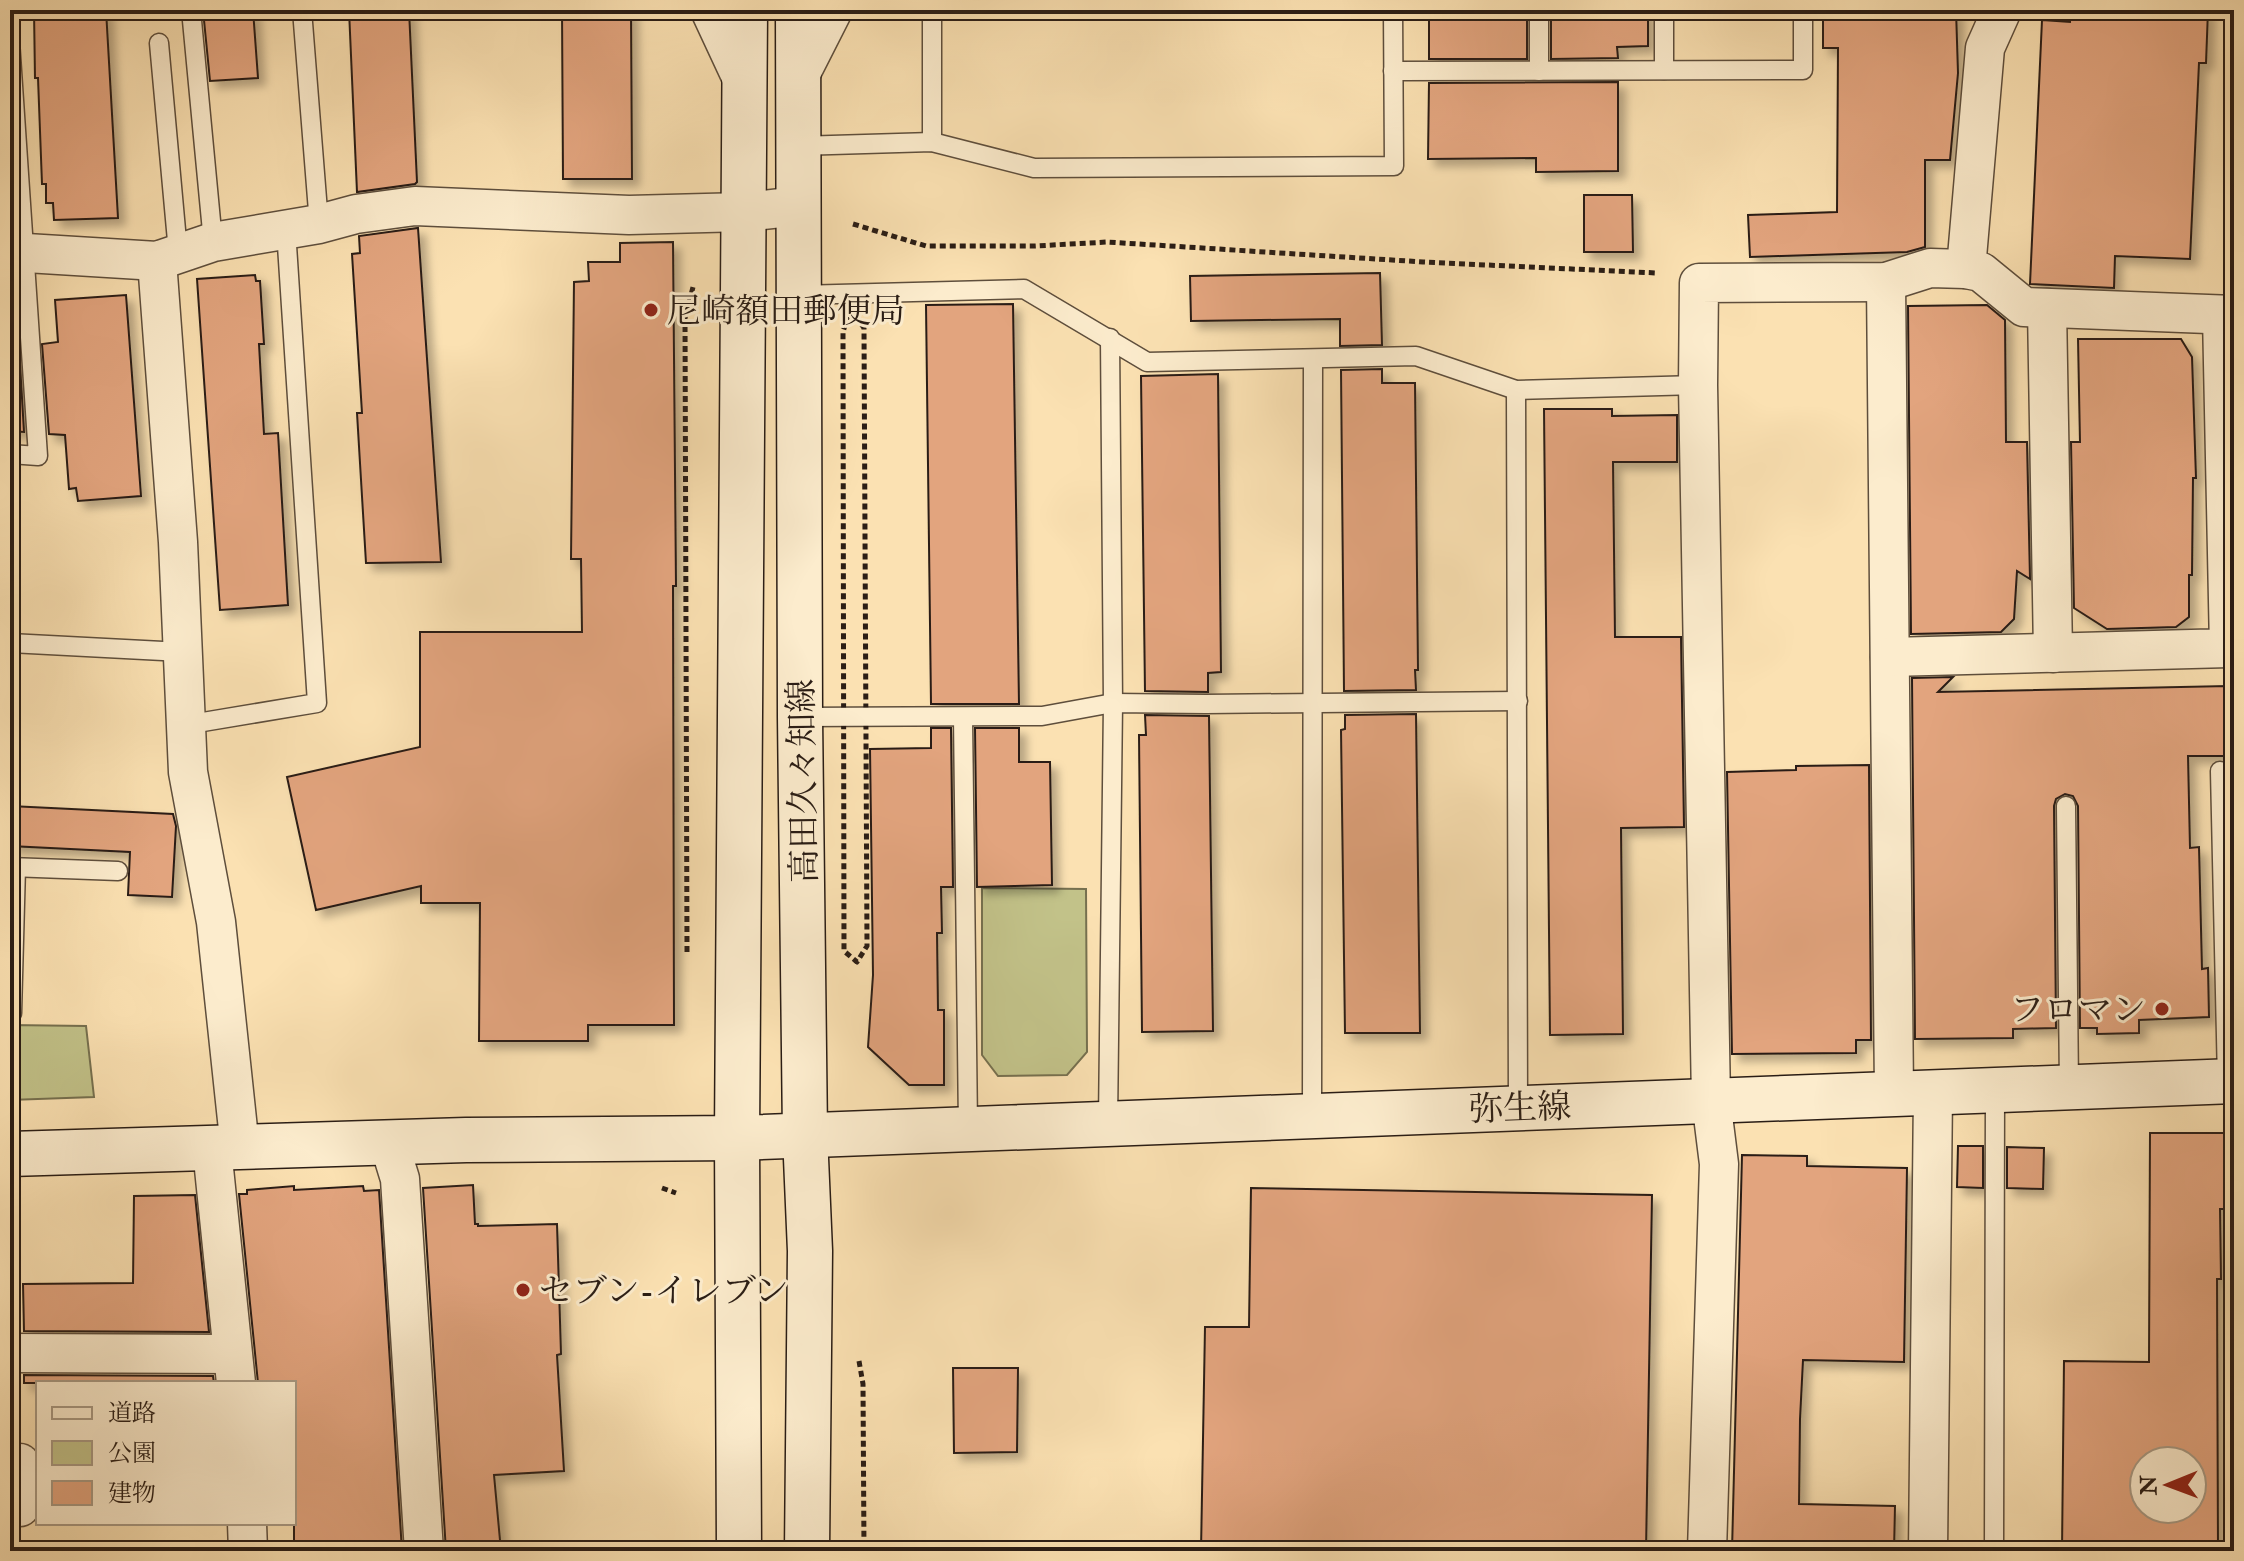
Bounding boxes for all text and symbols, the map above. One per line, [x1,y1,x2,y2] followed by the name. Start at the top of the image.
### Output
[667,290,905,333] place label: 尼崎額田郵便局
[642,301,660,319] marker: 尼崎額田郵便局
[780,679,827,883] street label: 高田久々知線
[2010,989,2146,1032] place label: フロマン
[2153,1000,2171,1018] marker: フロマン
[1468,1085,1572,1132] street label: 弥生線
[539,1270,789,1313] place label: セブン-イレブン
[514,1281,532,1299] marker: セブン-イレブン
[36,1381,296,1525] legend
[108,1398,156,1429] text: 道路
[108,1438,156,1469] text: 公園
[2128,1445,2208,1525] north arrow
[2135,1475,2163,1496] text: N
[108,1478,156,1509] text: 建物

